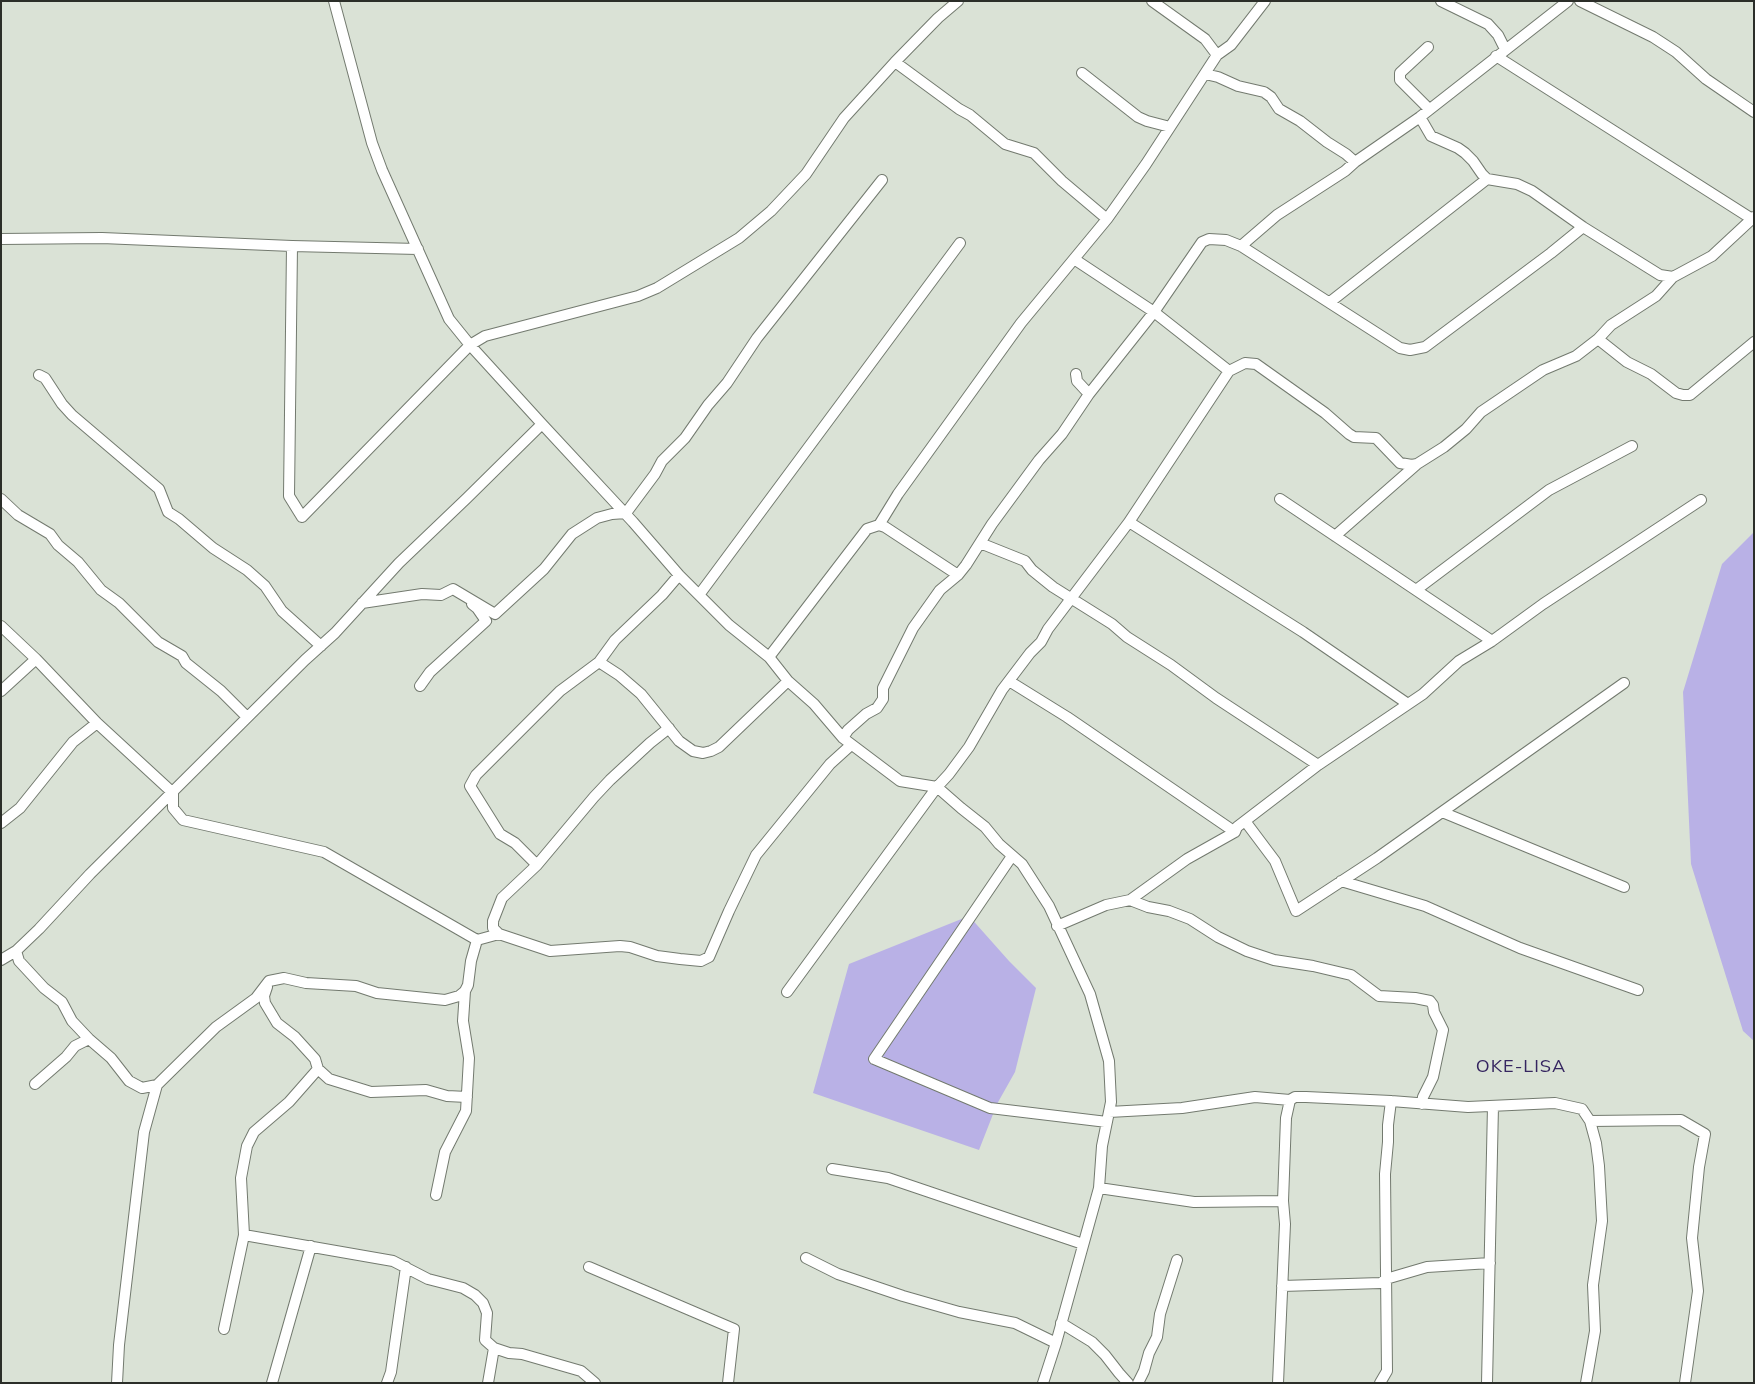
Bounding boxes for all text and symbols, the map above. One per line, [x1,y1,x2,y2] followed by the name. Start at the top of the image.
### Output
[1475,1056,1567,1078] district label: OKE-LISA

